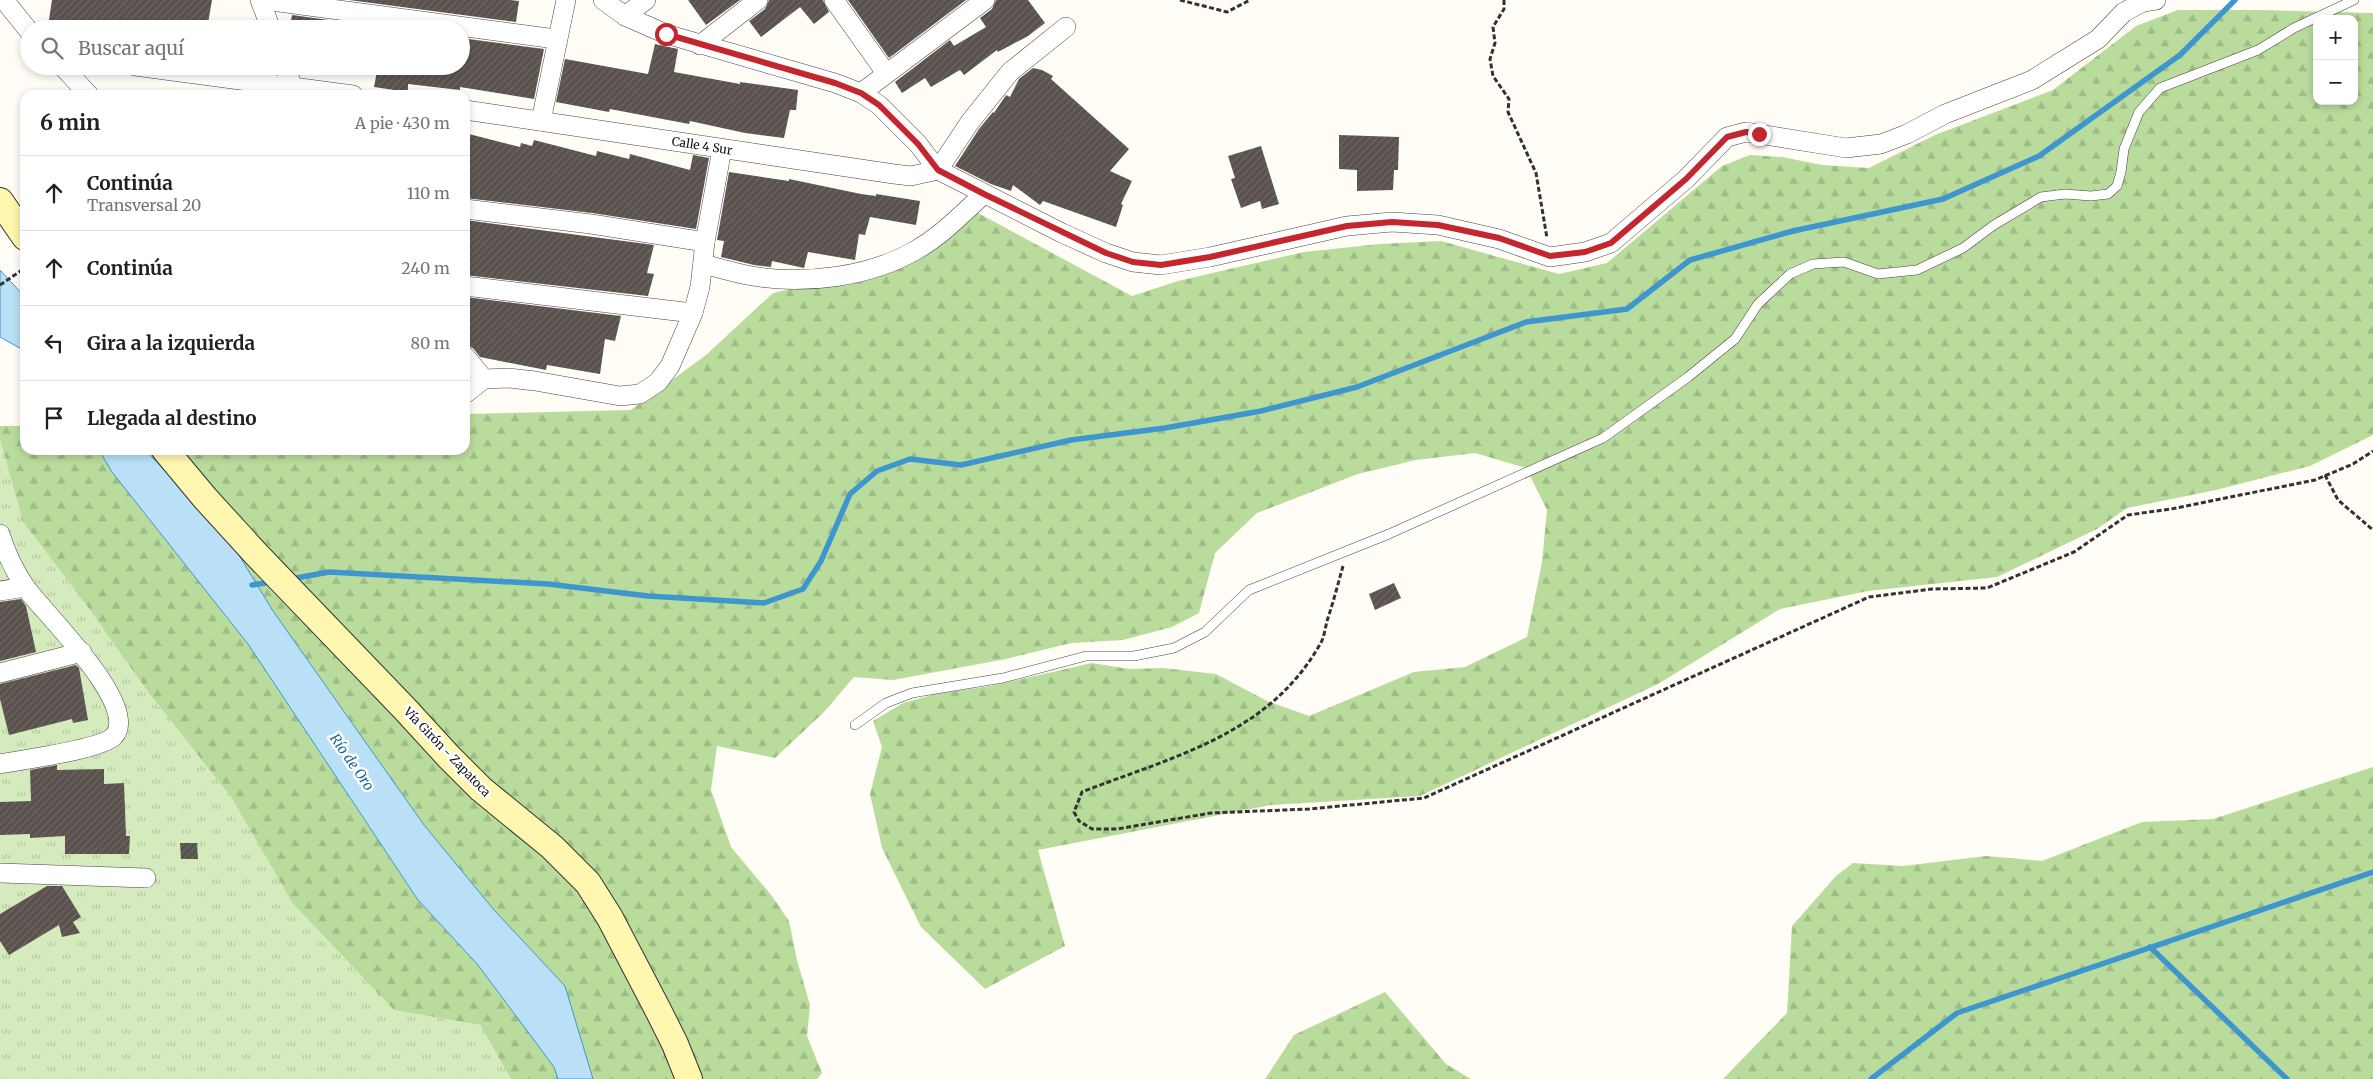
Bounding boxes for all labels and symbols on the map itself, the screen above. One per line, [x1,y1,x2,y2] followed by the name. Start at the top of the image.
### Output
[655,23,678,46] route start
[1748,123,1771,146] route end
[671,133,734,158] street label: Calle 4 Sur
[400,703,494,800] street label: Vía Girón - Zapatoca
[326,730,378,794] water label: Río de Oro

